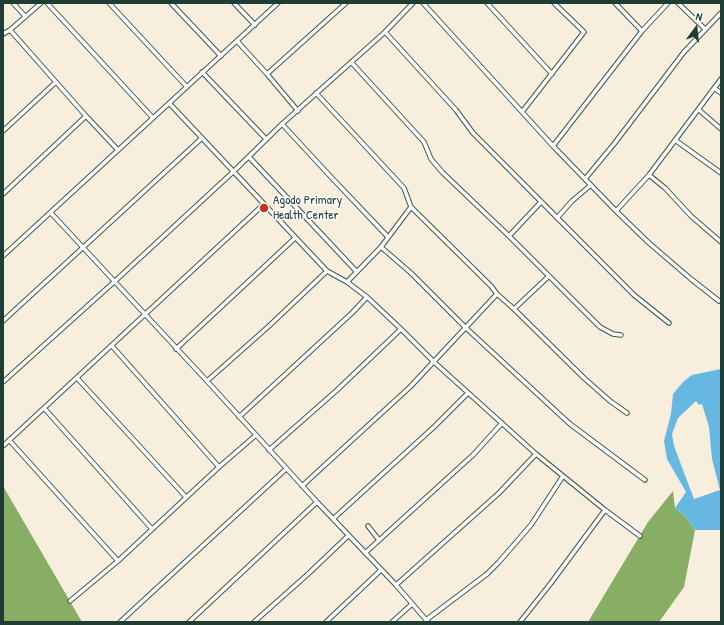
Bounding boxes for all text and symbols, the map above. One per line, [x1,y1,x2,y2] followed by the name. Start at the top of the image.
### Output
[676,8,716,48] north arrow
[694,9,704,24] text: N
[273,193,342,224] place label: Agodo Primary Health Center
[258,202,270,214] marker: Agodo Primary Health Center

